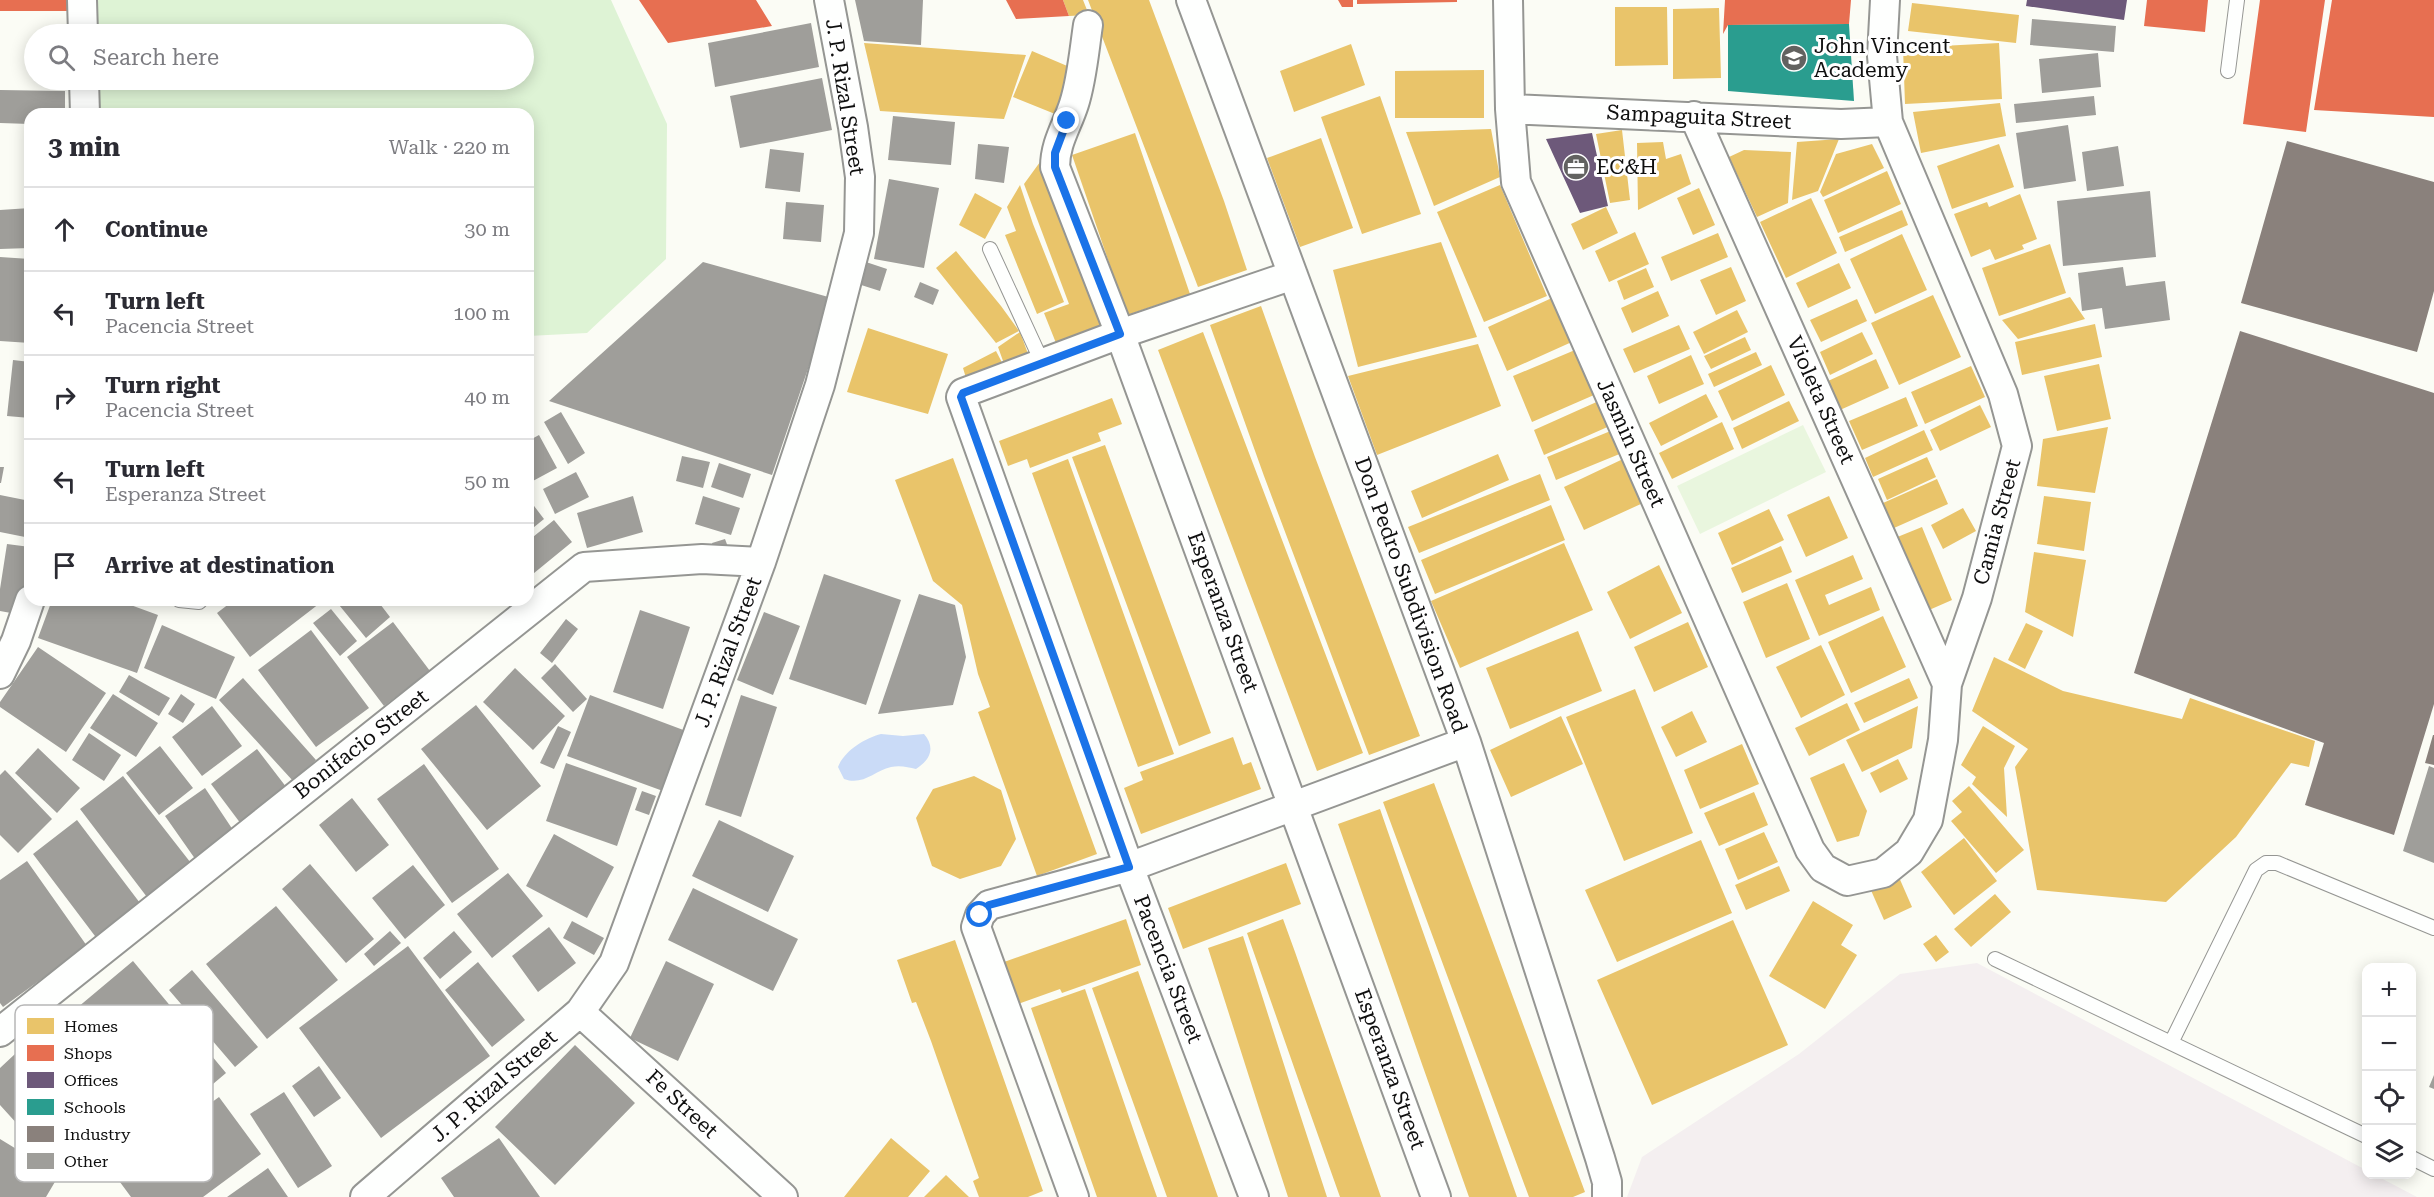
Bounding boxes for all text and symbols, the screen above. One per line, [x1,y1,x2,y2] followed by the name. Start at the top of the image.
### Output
[821,17,869,177] street label: J. P. Rizal Street
[24,24,534,90] search box
[1814,34,1951,82] place label: John Vincent Academy
[45,41,78,74] icon: search
[1779,43,1809,73] school or university icon: John Vincent Academy
[93,45,219,70] text: Search here
[1606,100,1792,134] street label: Sampaguita Street
[1053,107,1079,133] route end
[48,132,120,162] text: 3 min
[389,135,510,159] text: Walk · 220 m
[1561,152,1591,182] office icon: EC&H
[1596,155,1657,179] place label: EC&H
[48,213,81,246] icon: ahead
[105,217,208,242] text: Continue
[464,217,510,241] text: 30 m
[105,289,205,314] text: Turn left
[48,297,81,330] icon: left
[453,301,510,325] text: 100 m
[105,314,254,338] text: Pacencia Street
[1782,333,1860,468] street label: Violeta Street
[105,373,220,398] text: Turn right
[1592,375,1670,511] street label: Jasmin Street
[48,381,81,414] icon: right
[464,385,510,409] text: 40 m
[105,398,254,422] text: Pacencia Street
[1350,454,1472,737] street label: Don Pedro Subdivision Road
[1969,456,2025,588] street label: Camia Street
[105,457,205,482] text: Turn left
[48,465,81,498] icon: left
[464,469,510,493] text: 50 m
[105,482,266,506] text: Esperanza Street
[1183,529,1263,696] street label: Esperanza Street
[48,549,81,582] icon: arrive
[105,553,334,578] text: Arrive at destination
[690,573,766,730] street label: J. P. Rizal Street
[289,684,433,804] street label: Bonifacio Street
[1129,892,1207,1046] street label: Pacencia Street
[966,901,992,927] route start
[2362,963,2416,1179] map controls
[2362,963,2416,1017] button: +
[1350,986,1430,1153] street label: Esperanza Street
[15,1005,213,1182] legend
[64,1017,118,1036] text: Homes
[2362,1017,2416,1071] button: −
[426,1025,562,1147] street label: J. P. Rizal Street
[64,1044,113,1063] text: Shops
[641,1065,723,1143] street label: Fe Street
[64,1071,118,1090] text: Offices
[2362,1071,2416,1125] button: locate
[64,1098,126,1117] text: Schools
[64,1125,131,1144] text: Industry
[2362,1125,2416,1179] button: layers
[64,1152,109,1171] text: Other

